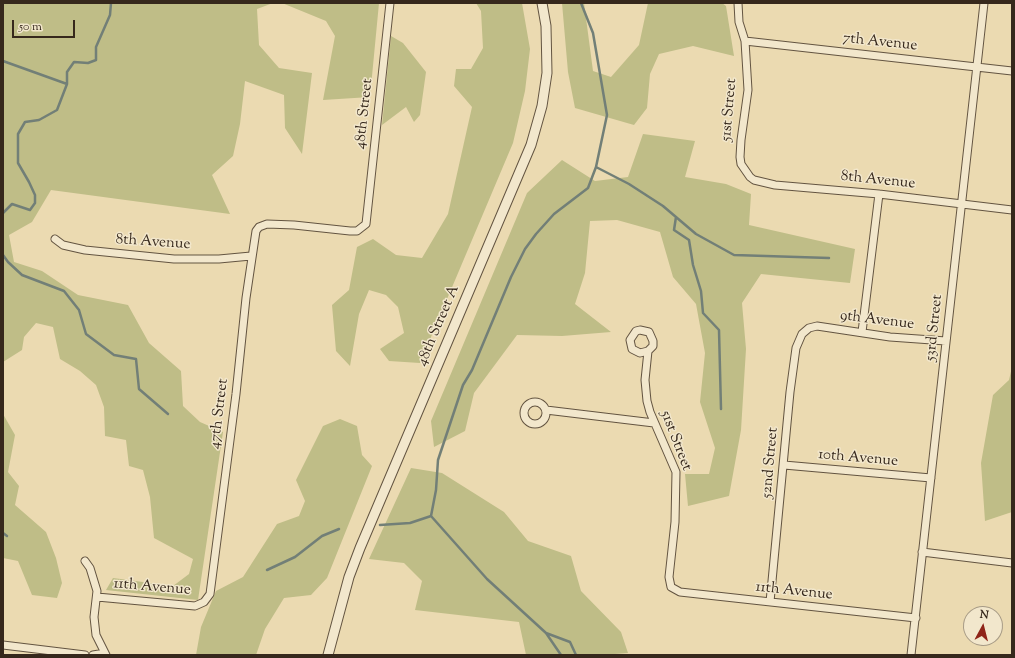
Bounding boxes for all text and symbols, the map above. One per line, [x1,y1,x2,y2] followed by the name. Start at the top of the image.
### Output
[14,12,77,38] scale bar
[19,18,42,36] text: 50 m
[842,30,918,56] street label: 7th Avenue
[352,78,378,150] street label: 48th Street
[718,78,742,142] street label: 51st Street
[840,168,916,194] street label: 8th Avenue
[115,231,191,255] street label: 8th Avenue
[414,283,464,369] street label: 48th Street A
[923,294,947,362] street label: 53rd Street
[839,308,915,334] street label: 9th Avenue
[207,378,233,450] street label: 47th Street
[655,408,695,474] street label: 51st Street
[759,427,783,499] street label: 52nd Street
[817,447,899,471] street label: 10th Avenue
[113,576,191,600] street label: 11th Avenue
[755,579,833,605] street label: 11th Avenue
[963,606,1003,646] north arrow
[979,607,990,624] text: N

